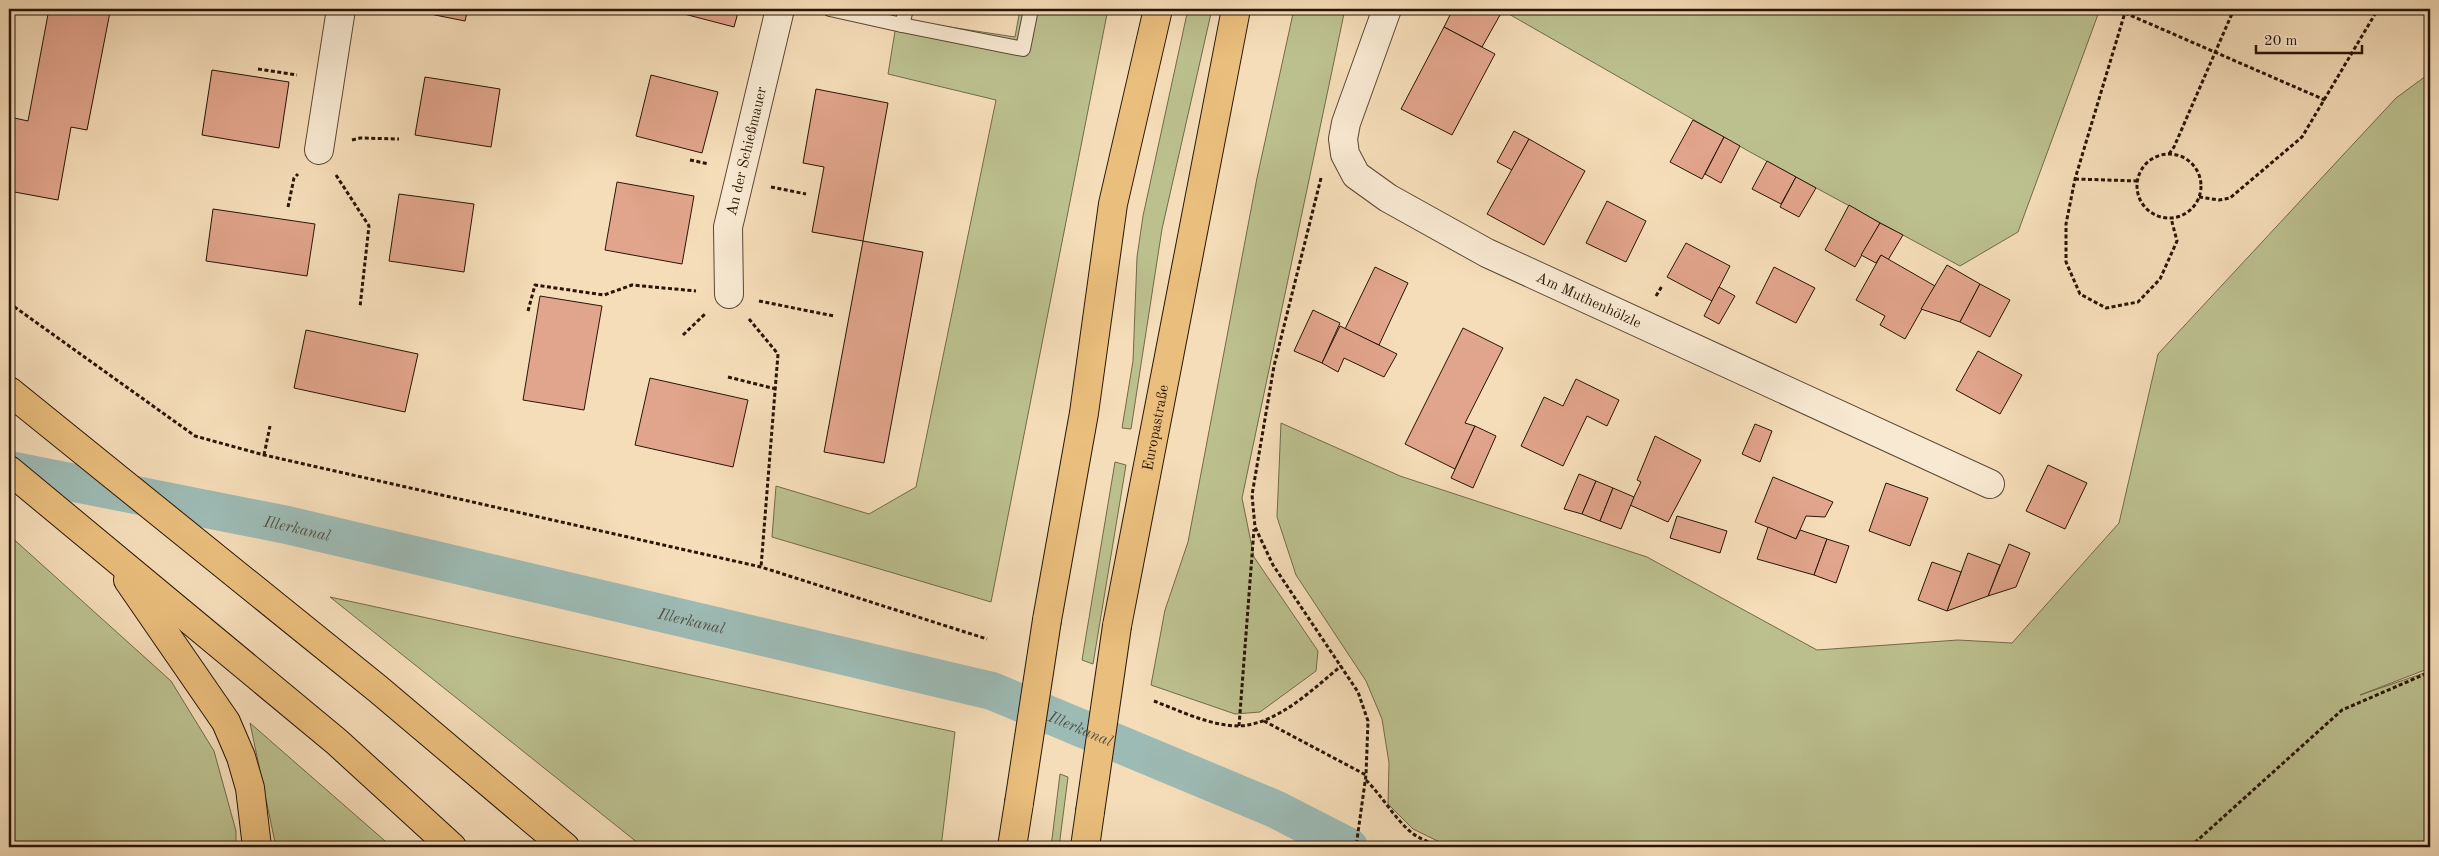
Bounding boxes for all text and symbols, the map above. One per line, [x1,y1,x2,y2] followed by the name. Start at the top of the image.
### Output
[2256,22,2363,54] scale bar
[2264,34,2298,49] text: 20 m
[725,85,770,218] street label: An der Schießmauer
[1533,271,1643,332] street label: Am Muthenhölzle
[1141,384,1172,472] street label: Europastraße
[261,514,332,545] water label: Illerkanal
[655,606,726,638] water label: Illerkanal
[1045,709,1115,751] water label: Illerkanal

